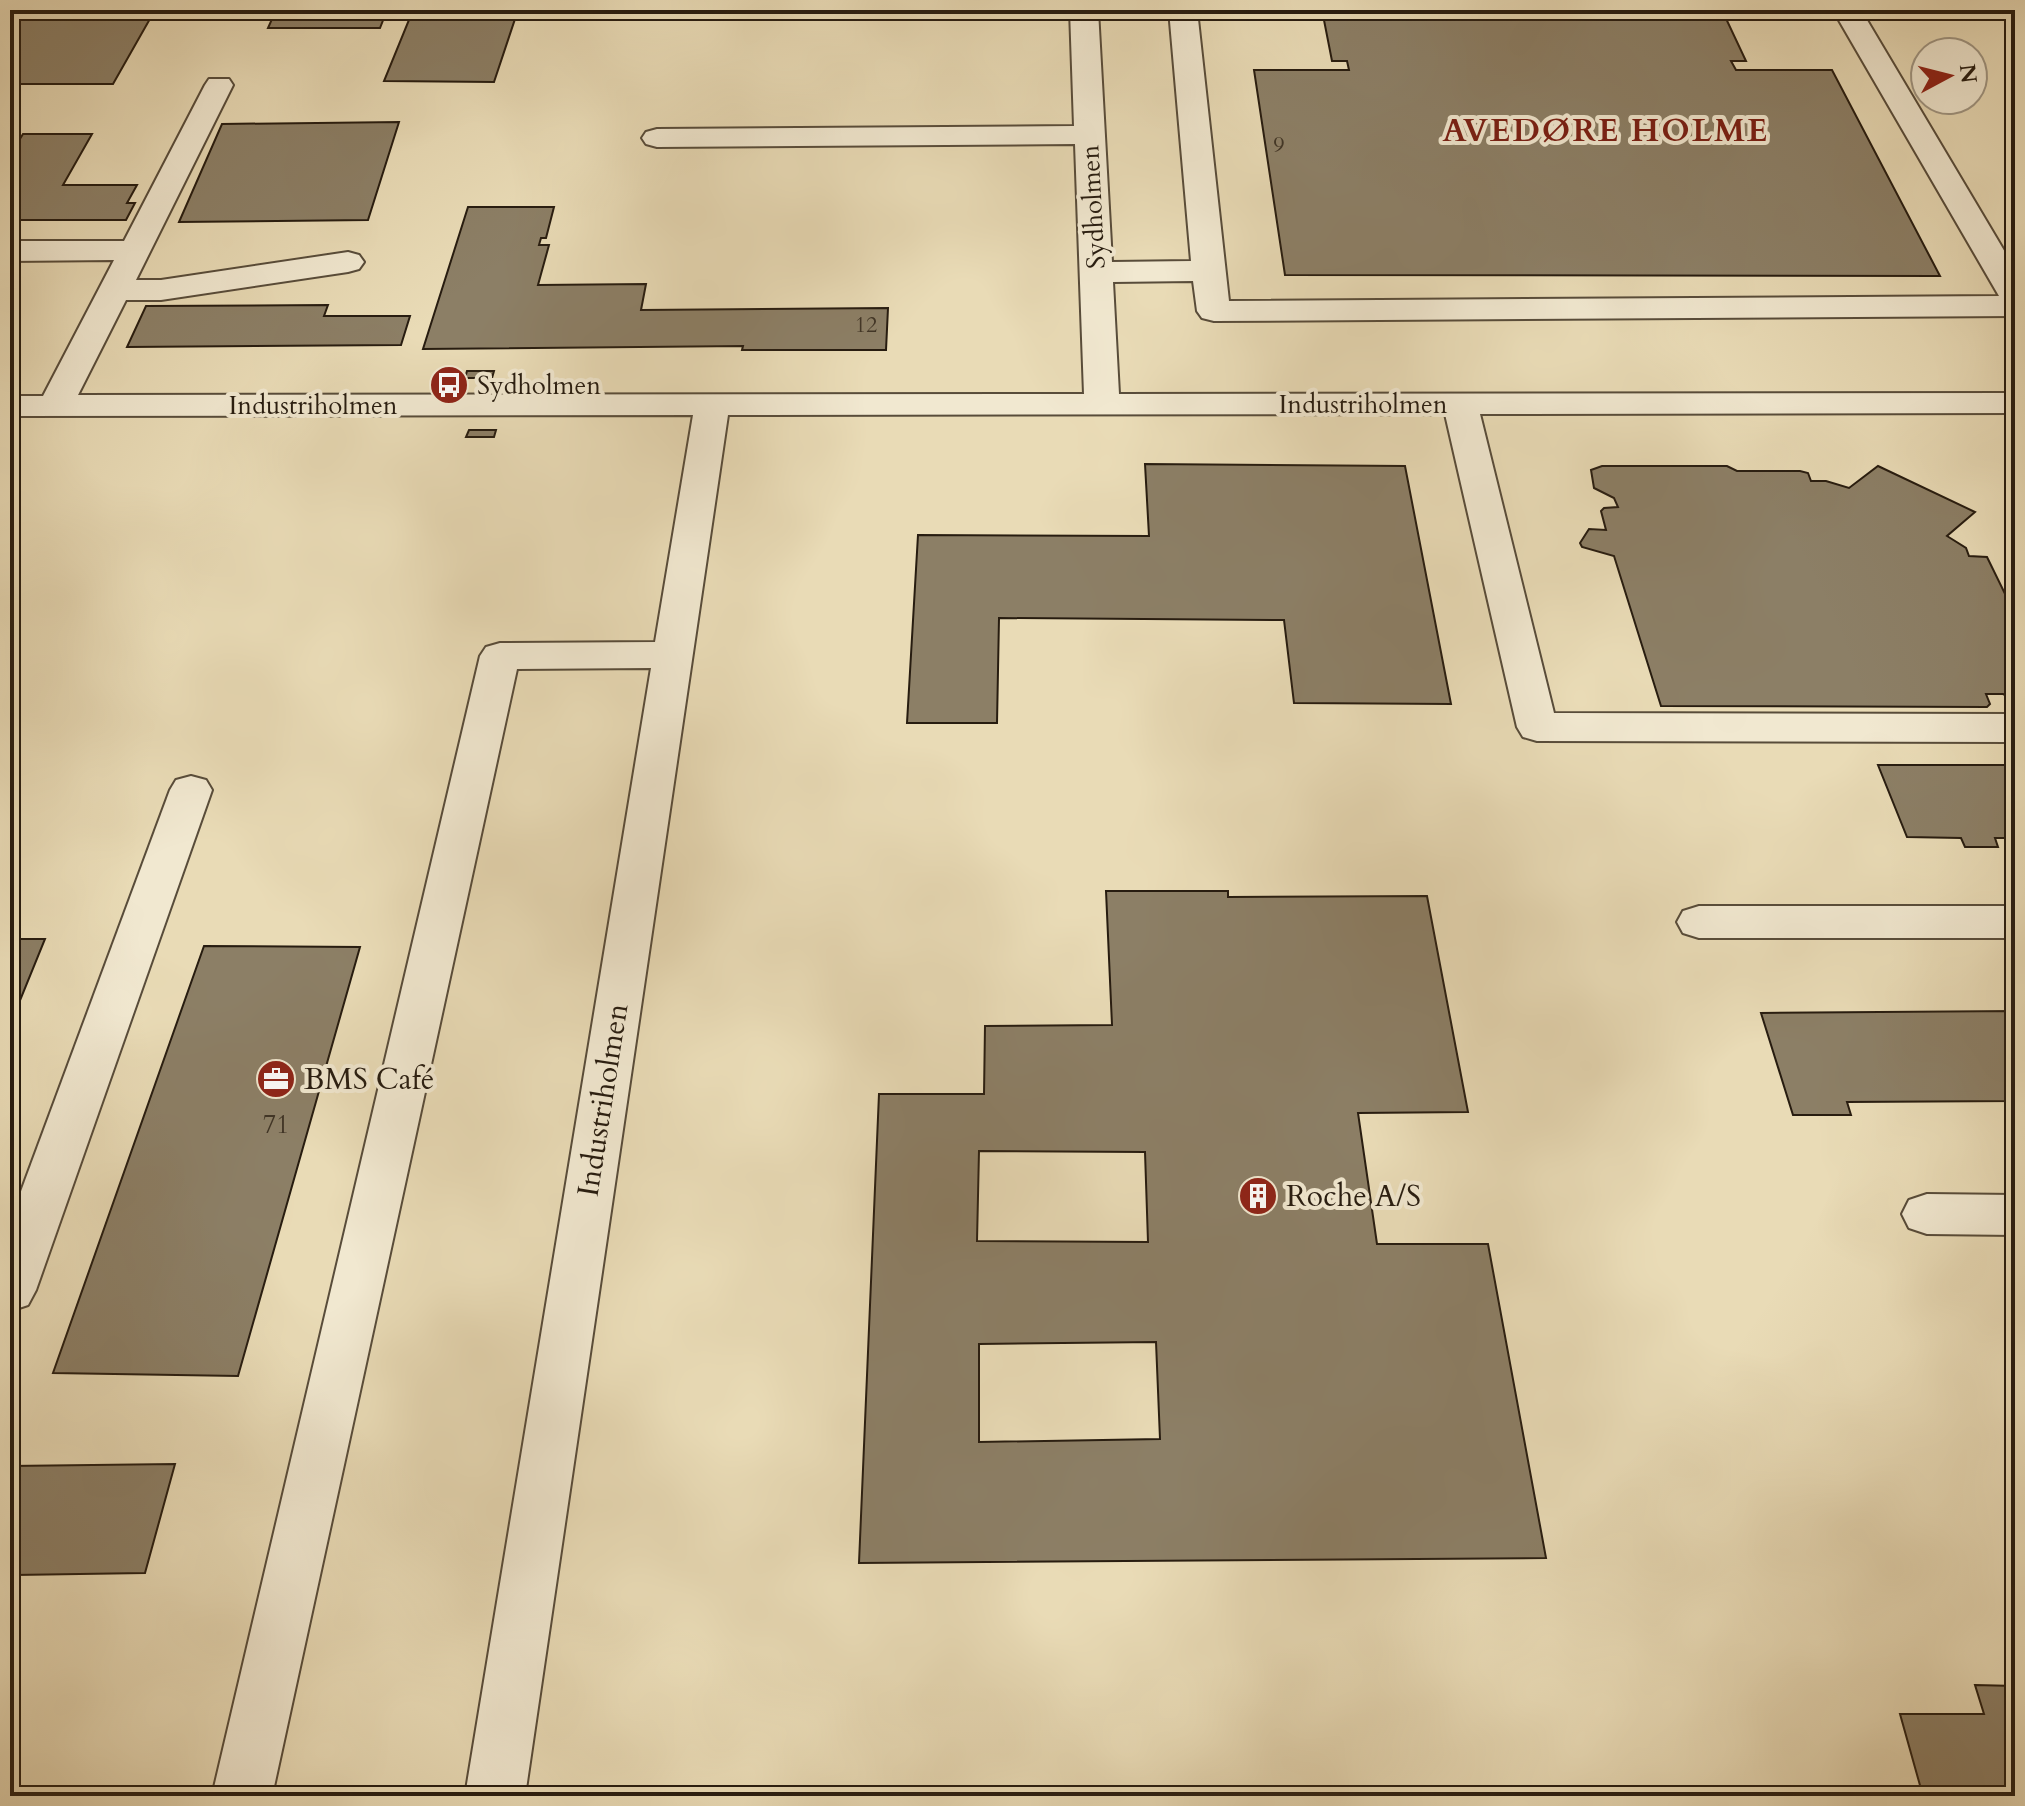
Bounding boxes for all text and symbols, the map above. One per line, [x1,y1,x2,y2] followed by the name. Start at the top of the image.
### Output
[1909,36,1989,116] north arrow
[1952,62,1984,85] text: N
[1442,109,1770,153] district label: AVEDØRE HOLME
[1273,130,1285,160] house number: 9
[1072,144,1114,270] street label: Sydholmen
[855,310,877,340] house number: 12
[428,364,470,406] bus stop icon: Sydholmen
[477,368,601,403] place label: Sydholmen
[1279,387,1448,422] street label: Industriholmen
[229,388,398,423] street label: Industriholmen
[568,1001,638,1199] street label: Industriholmen
[255,1058,297,1100] office icon: BMS Café
[304,1059,434,1100] place label: BMS Café
[263,1107,289,1142] house number: 71
[1237,1175,1279,1217] building icon: Roche A/S
[1286,1176,1421,1217] place label: Roche A/S

